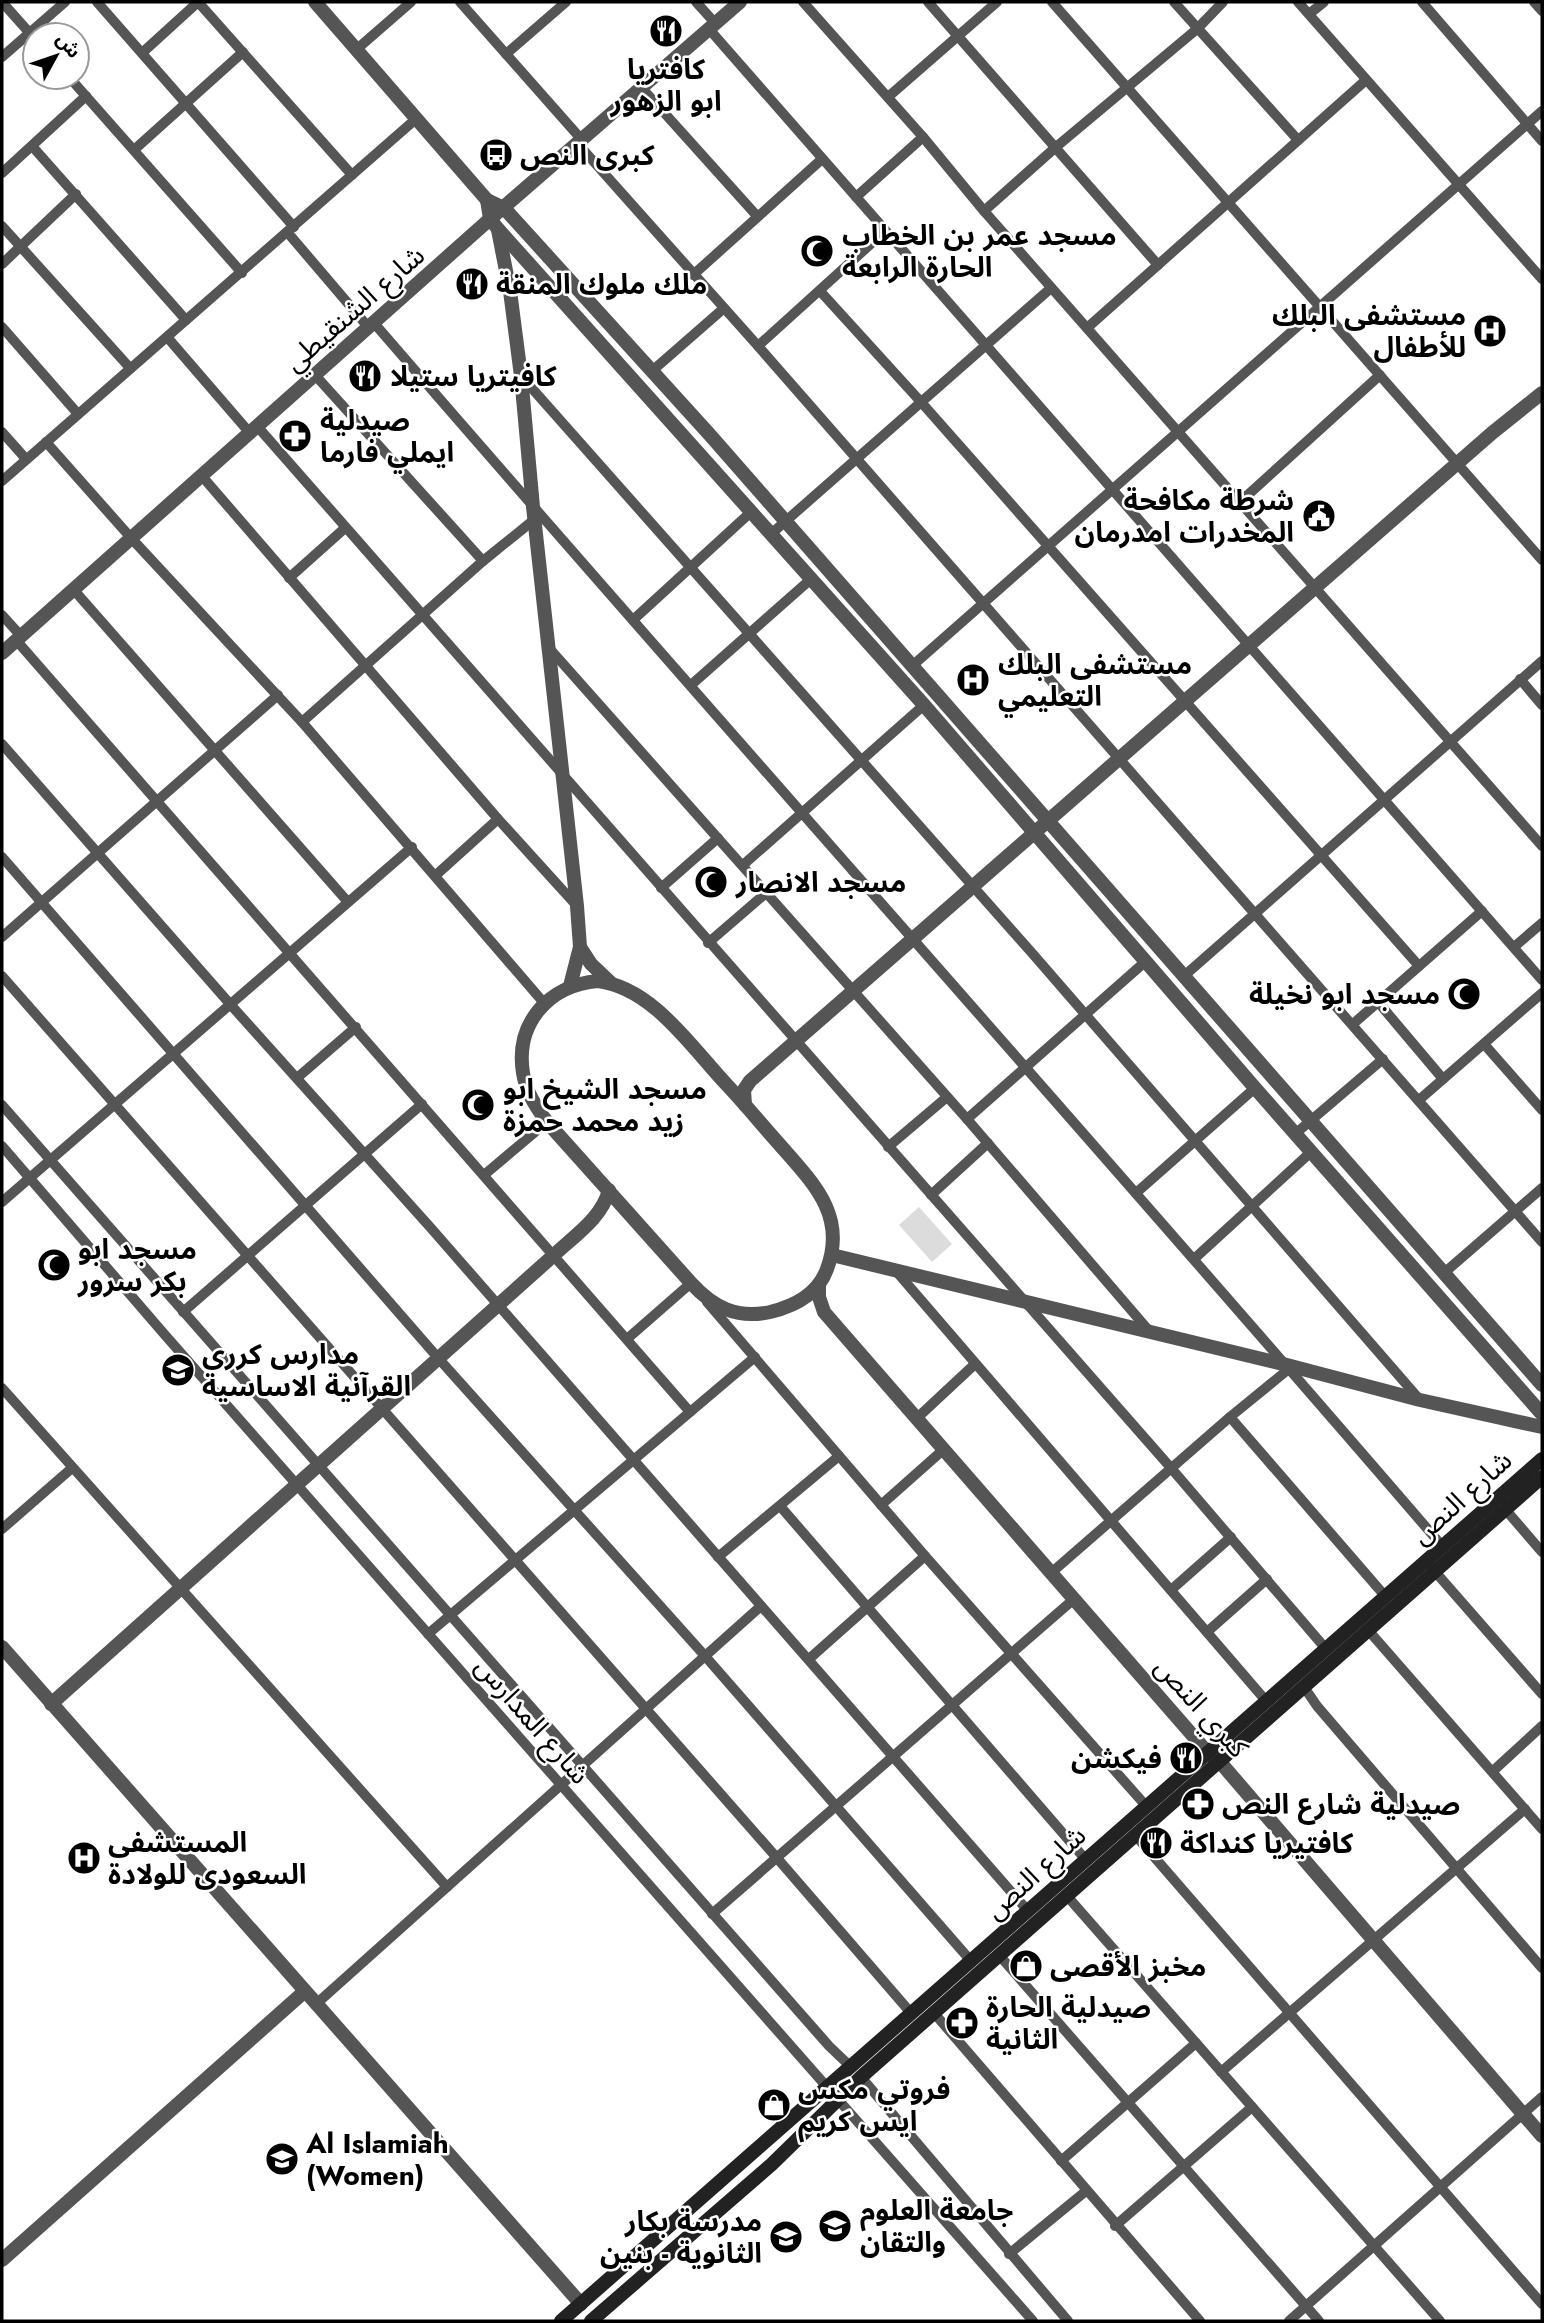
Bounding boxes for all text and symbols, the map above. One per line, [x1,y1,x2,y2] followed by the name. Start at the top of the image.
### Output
[647,12,685,50] restaurant icon: كافتريا ابو الزهور
[21,21,91,91] north arrow
[50,27,87,64] text: ش
[609,49,722,122] place label: كافتريا ابو الزهور
[520,135,655,176] place label: كبرى النص
[477,136,515,174] bus stop icon: كبرى النص
[842,215,1117,288] place label: مسجد عمر بن الخطاب الحارة الرابعة
[798,232,836,270] mosque icon: مسجد عمر بن الخطاب الحارة الرابعة
[275,235,434,382] street label: شارع الشنقيطي
[496,264,707,305] place label: ملك ملوك المنقة
[453,265,491,303] restaurant icon: ملك ملوك المنقة
[1272,295,1466,368] place label: مستشفى البلك للأطفال
[1471,312,1509,350] hospital icon: مستشفى البلك للأطفال
[390,356,557,397] place label: كافيتريا ستيلا
[346,357,384,395] restaurant icon: كافيتريا ستيلا
[320,400,454,474] place label: صيدلية ايملي فارما
[276,417,314,455] pharmacy icon: صيدلية ايملي فارما
[1075,480,1294,553] place label: شرطة مكافحة المخدرات امدرمان
[1300,497,1338,535] public building icon: شرطة مكافحة المخدرات امدرمان
[998,644,1192,718] place label: مستشفى البلك التعليمي
[954,661,992,699] hospital icon: مستشفى البلك التعليمي
[735,862,906,903] place label: مسجد الانصار
[692,863,730,901] mosque icon: مسجد الانصار
[1249,974,1440,1015] place label: مسجد ابو نخيلة
[1445,975,1483,1013] mosque icon: مسجد ابو نخيلة
[503,1069,707,1142] place label: مسجد الشيخ ابو زيد محمد حمزة
[459,1086,497,1124] mosque icon: مسجد الشيخ ابو زيد محمد حمزة
[77,1229,197,1302] place label: مسجد ابو بكر سرور
[35,1246,73,1284] mosque icon: مسجد ابو بكر سرور
[202,1334,411,1407] place label: مدارس كرري القرآنية الاساسية
[159,1351,197,1389] school or university icon: مدارس كرري القرآنية الاساسية
[1401,1441,1521,1554] street label: شارع النص
[465,1647,600,1793] street label: شارع المدارس
[1145,1648,1258,1768] street label: كبري النص
[1071,1738,1162,1779] place label: فيكشن
[1167,1739,1205,1777] restaurant icon: فيكشن
[1222,1784,1460,1825] place label: صيدلية شارع النص
[1179,1785,1217,1823] pharmacy icon: صيدلية شارع النص
[975,1816,1095,1929] street label: شارع النص
[108,1822,306,1895] place label: المستشفى السعودى للولادة
[1180,1823,1353,1864] place label: كافتيريا كنداكة
[1137,1824,1175,1862] restaurant icon: كافتيريا كنداكة
[65,1839,103,1877] hospital icon: المستشفى السعودى للولادة
[1050,1946,1206,1987] place label: مخبز الأقصى
[1007,1947,1045,1985] shop icon: مخبز الأقصى
[986,1987,1151,2060] place label: صيدلية الحارة الثانية
[943,2004,981,2042] pharmacy icon: صيدلية الحارة الثانية
[798,2069,950,2143] place label: فروتي مكس ايس كريم
[755,2086,793,2124] shop icon: فروتي مكس ايس كريم
[305,2123,449,2196] place label: Al Islamiah (Women)
[263,2140,301,2178] school or university icon: Al Islamiah (Women)
[860,2190,1013,2263] place label: جامعة العلوم والتقان
[600,2201,762,2274] place label: مدرسة بكار الثانوية - بنين
[816,2207,854,2245] school or university icon: جامعة العلوم والتقان
[767,2218,805,2256] school or university icon: مدرسة بكار الثانوية - بنين

